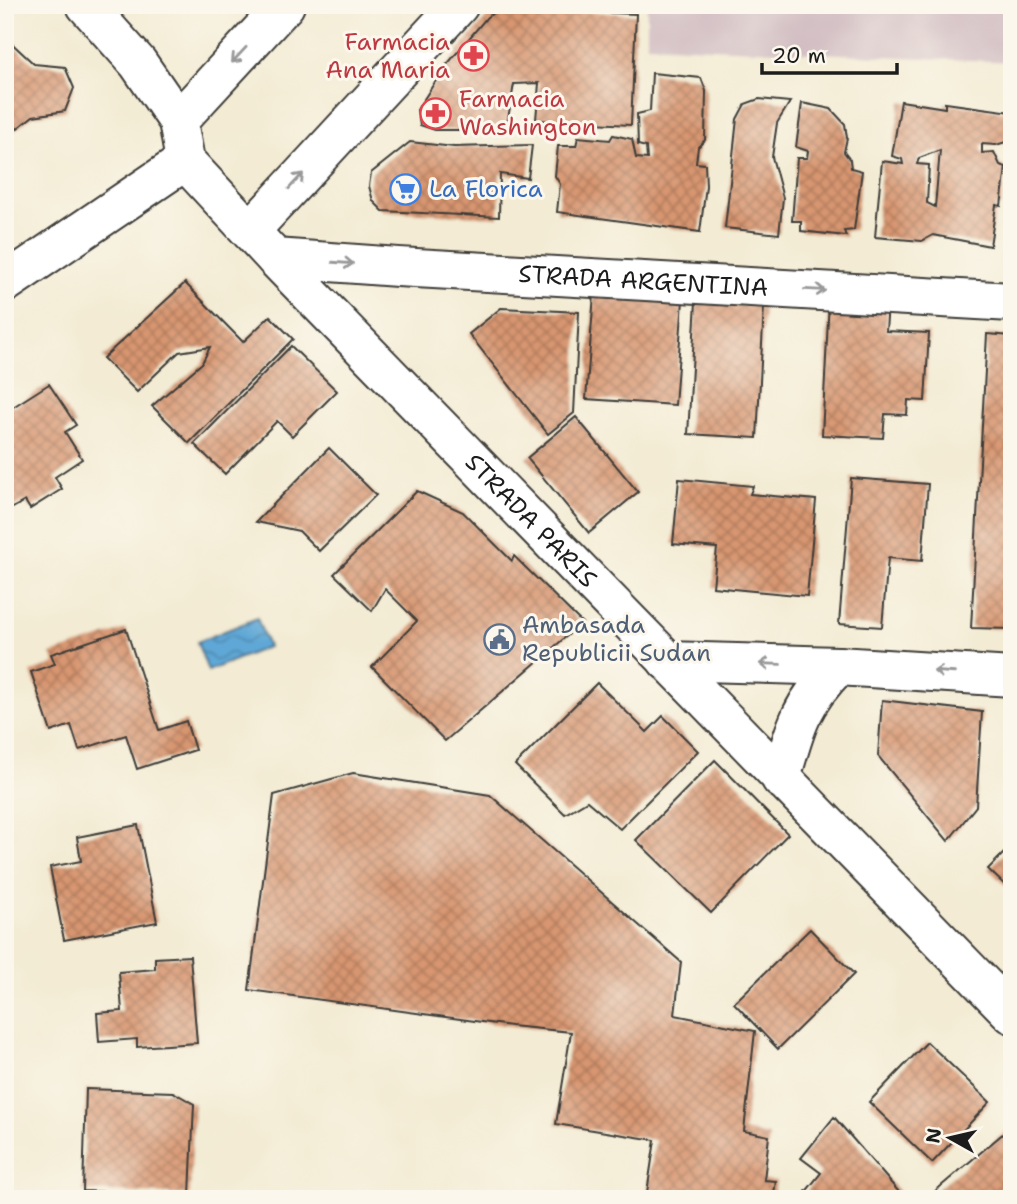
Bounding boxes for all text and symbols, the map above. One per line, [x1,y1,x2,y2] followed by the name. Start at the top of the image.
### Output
[326,26,450,86] place label: Farmacia Ana Maria
[762,32,896,76] scale bar
[456,39,490,73] pharmacy icon: Farmacia Ana Maria
[772,42,826,70] text: 20 m
[230,46,247,63] one-way arrow
[459,83,597,143] place label: Farmacia Washington
[419,96,453,130] pharmacy icon: Farmacia Washington
[389,172,423,206] supermarket icon: La Florica
[288,173,305,190] one-way arrow
[429,173,543,205] place label: La Florica
[331,257,354,270] one-way arrow
[518,258,769,304] street label: STRADA ARGENTINA
[803,284,826,297] one-way arrow
[458,447,604,595] street label: STRADA PARIS
[522,609,711,669] place label: Ambasada Republicii Sudan
[482,622,516,656] public building icon: Ambasada Republicii Sudan
[759,657,782,671] one-way arrow
[932,666,955,679] one-way arrow
[916,1102,986,1172] north arrow
[920,1127,947,1145] text: N

